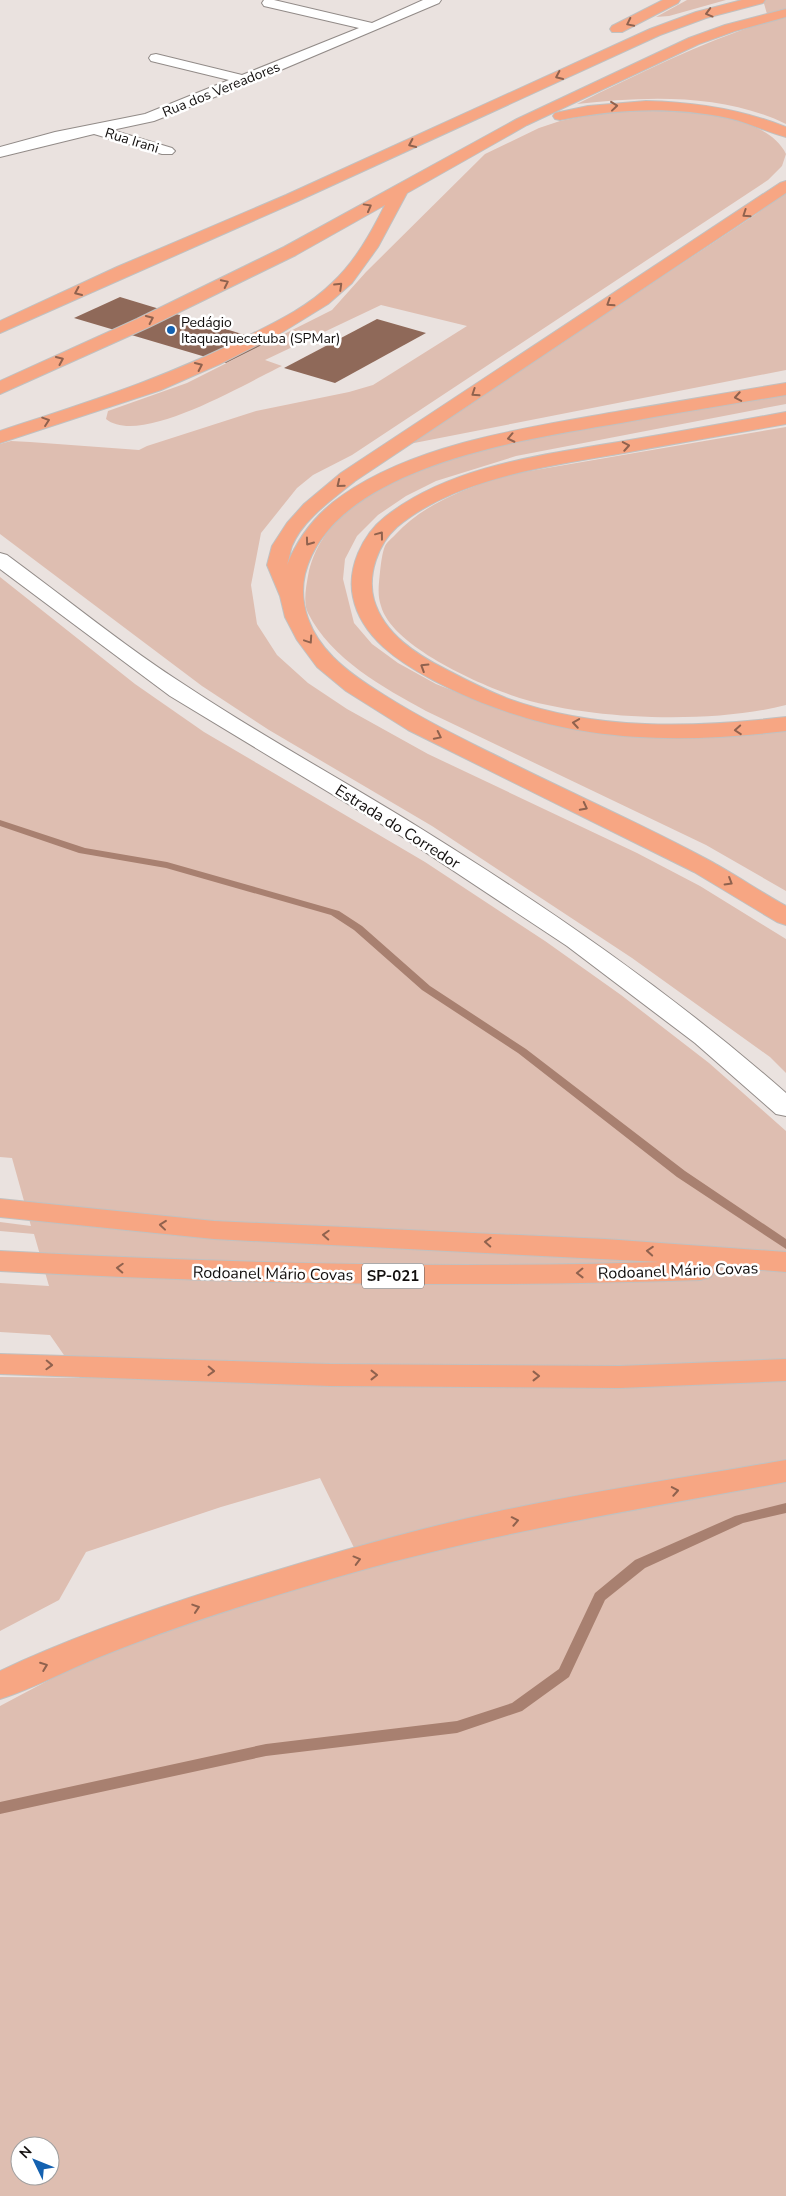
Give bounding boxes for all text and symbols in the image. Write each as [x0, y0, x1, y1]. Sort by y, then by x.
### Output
one-way arrow [705, 7, 713, 18]
one-way arrow [626, 17, 635, 27]
street label: Rua dos Vereadores [159, 57, 283, 122]
one-way arrow [555, 69, 564, 80]
one-way arrow [610, 101, 618, 112]
street label: Rua Irani [103, 123, 161, 158]
one-way arrow [408, 137, 417, 148]
one-way arrow [363, 203, 372, 213]
one-way arrow [742, 208, 752, 217]
one-way arrow [220, 279, 229, 289]
one-way arrow [333, 283, 342, 292]
one-way arrow [74, 285, 83, 296]
one-way arrow [607, 297, 616, 307]
place label: Pedágio Itaquaquecetuba (SPMar) [181, 313, 341, 348]
one-way arrow [145, 315, 154, 326]
marker: Pedágio Itaquaquecetuba (SPMar) [165, 324, 177, 336]
one-way arrow [55, 356, 64, 367]
one-way arrow [194, 362, 203, 373]
one-way arrow [471, 387, 481, 396]
one-way arrow [734, 391, 742, 401]
one-way arrow [41, 417, 50, 427]
one-way arrow [506, 432, 515, 443]
one-way arrow [622, 442, 630, 452]
one-way arrow [337, 478, 346, 486]
one-way arrow [374, 531, 383, 541]
one-way arrow [307, 536, 315, 545]
one-way arrow [303, 635, 312, 644]
one-way arrow [421, 663, 430, 673]
one-way arrow [571, 718, 580, 728]
one-way arrow [733, 725, 741, 736]
one-way arrow [433, 730, 442, 740]
street label: Estrada do Corredor [331, 779, 464, 874]
one-way arrow [579, 801, 588, 811]
one-way arrow [723, 876, 732, 886]
one-way arrow [159, 1220, 167, 1231]
one-way arrow [321, 1230, 329, 1240]
one-way arrow [484, 1237, 492, 1248]
one-way arrow [646, 1246, 654, 1257]
street label: Rodoanel Mário Covas [597, 1257, 759, 1285]
street label: Rodoanel Mário Covas [193, 1262, 353, 1286]
one-way arrow [116, 1263, 124, 1274]
road number: SP-021 [362, 1264, 424, 1288]
one-way arrow [576, 1268, 584, 1278]
one-way arrow [45, 1360, 53, 1371]
one-way arrow [208, 1366, 215, 1376]
one-way arrow [370, 1370, 378, 1380]
one-way arrow [532, 1371, 540, 1381]
one-way arrow [670, 1486, 679, 1496]
one-way arrow [511, 1516, 520, 1527]
one-way arrow [353, 1555, 361, 1565]
one-way arrow [191, 1604, 200, 1614]
one-way arrow [39, 1662, 48, 1672]
north arrow [10, 2136, 60, 2186]
text: N [15, 2142, 36, 2163]

